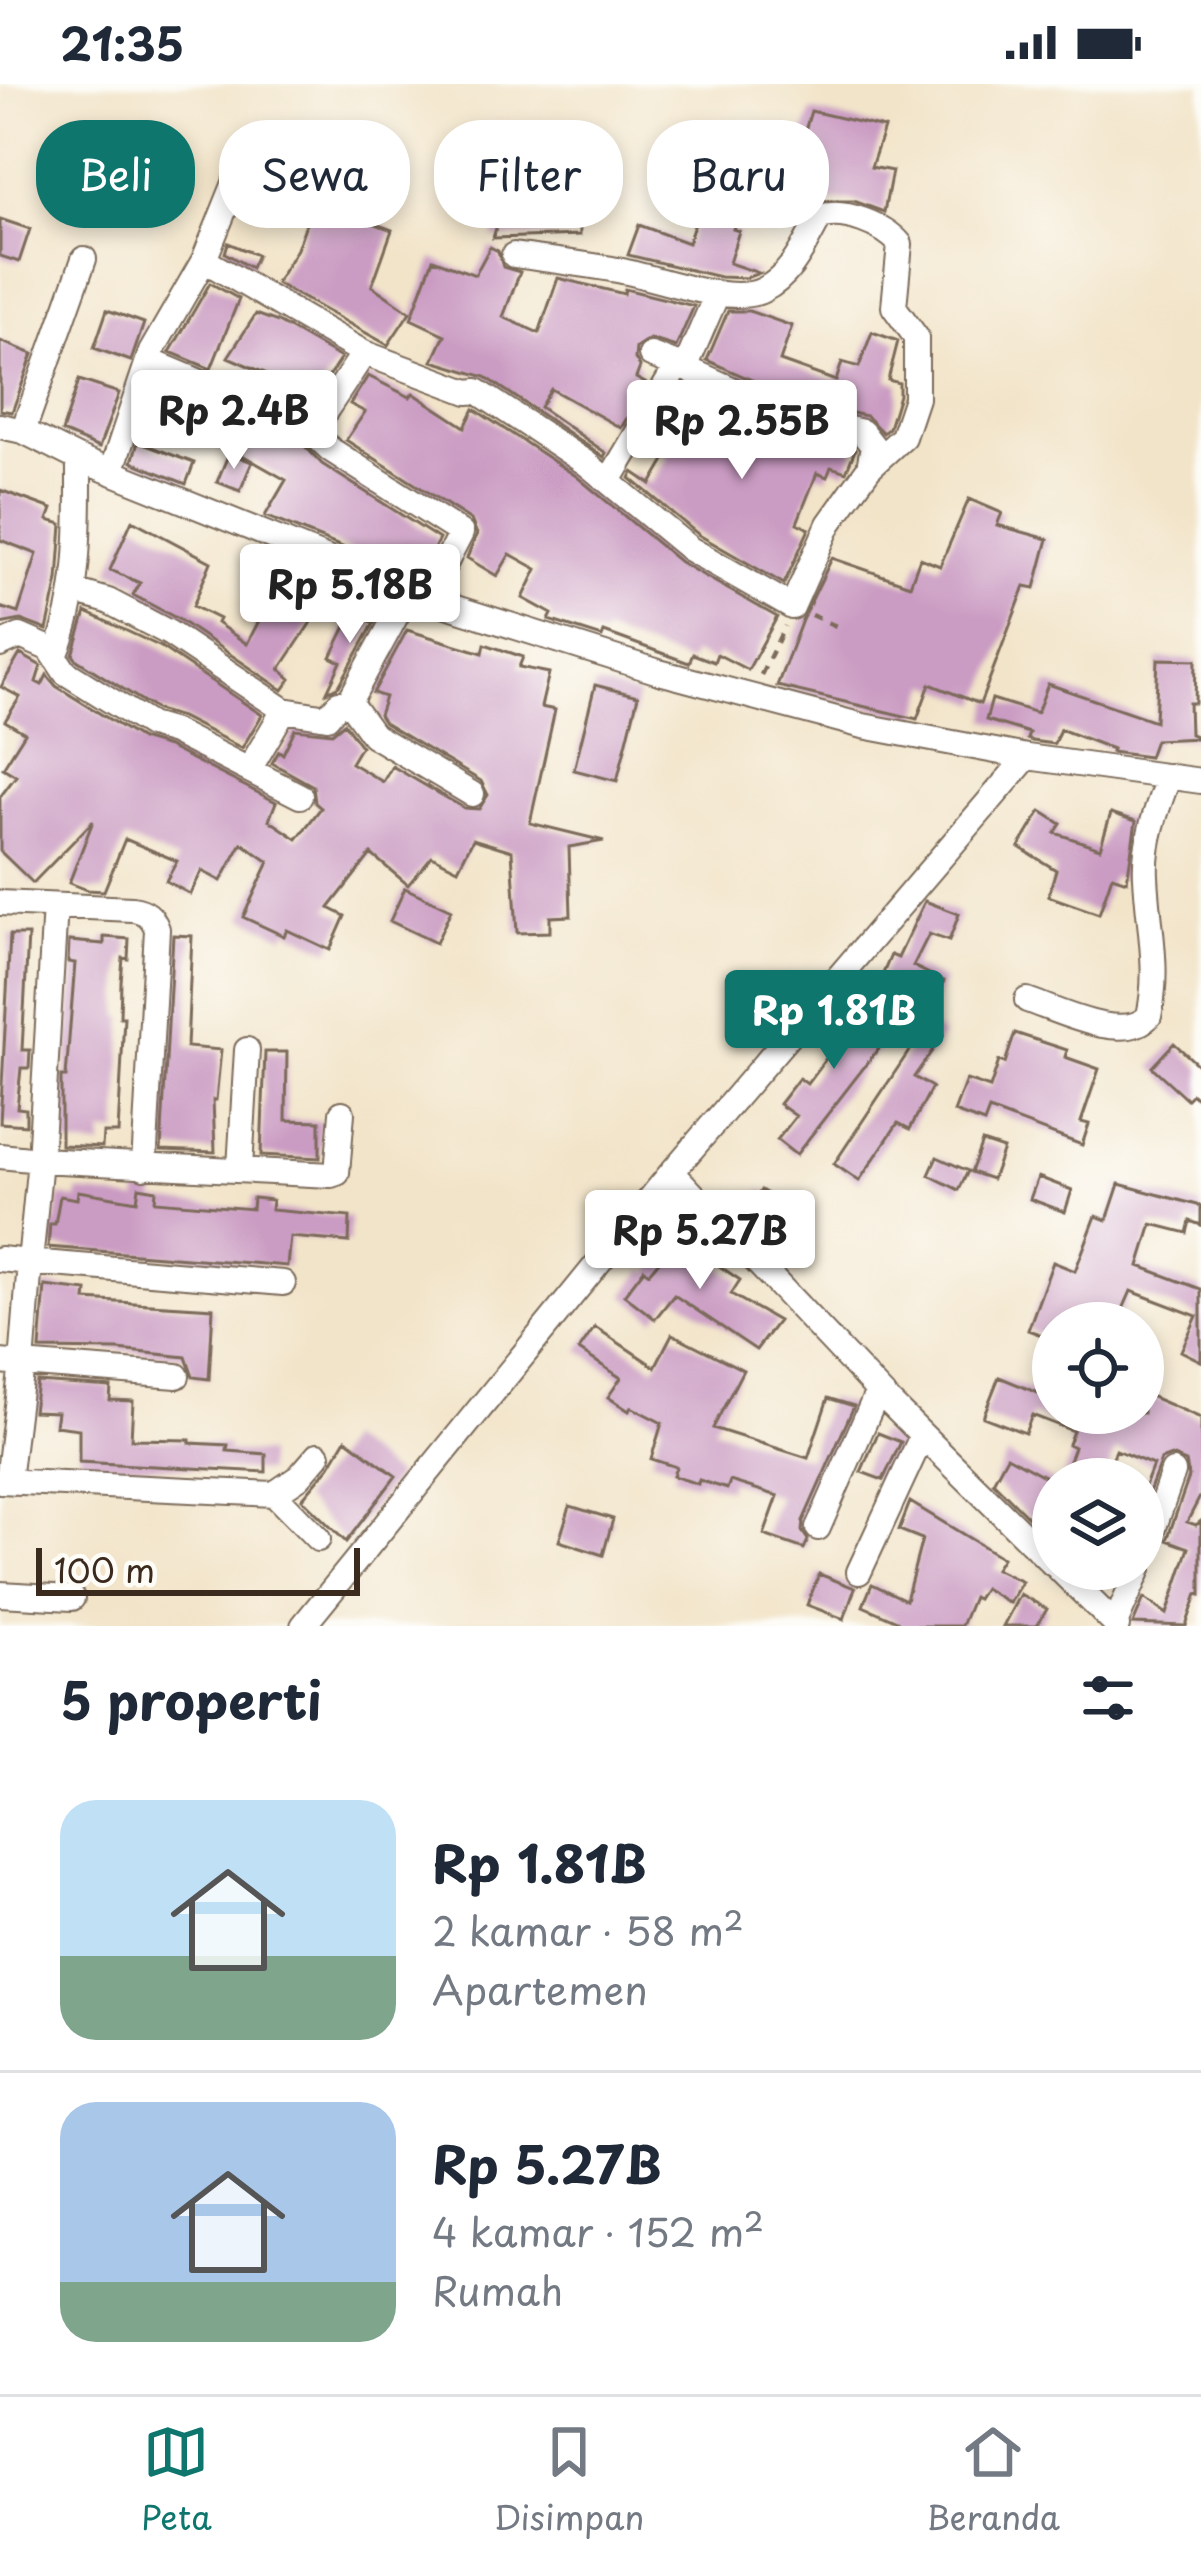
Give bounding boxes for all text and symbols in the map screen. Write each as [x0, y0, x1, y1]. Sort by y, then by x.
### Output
text: 21:35 [60, 8, 184, 76]
chip: Beli [36, 120, 195, 228]
chip: Sewa [219, 120, 410, 228]
chip: Filter [434, 120, 623, 228]
chip: Baru [647, 120, 829, 228]
pin: Rp 2.4B [123, 370, 345, 472]
text: Rp 2.4B [158, 379, 310, 438]
pin: Rp 2.55B [618, 380, 866, 482]
text: Rp 2.55B [654, 389, 830, 448]
pin: Rp 5.18B [226, 544, 474, 646]
text: Rp 5.18B [267, 553, 433, 612]
pin: Rp 1.81B [710, 970, 958, 1072]
text: Rp 1.81B [752, 979, 916, 1038]
pin: Rp 5.27B [576, 1190, 824, 1292]
text: Rp 5.27B [612, 1199, 788, 1258]
map controls [1032, 1302, 1164, 1590]
button: locate [1032, 1302, 1164, 1434]
button: layers [1032, 1458, 1164, 1590]
scale bar [36, 1542, 360, 1595]
text: 100 m [54, 1544, 155, 1594]
text: 5 properti [60, 1660, 322, 1737]
icon: filters [1075, 1665, 1141, 1731]
text: Rp 1.81B [432, 1823, 647, 1900]
icon: home [156, 1848, 300, 1992]
text: 2 kamar · 58 m² [432, 1900, 744, 1959]
text: Apartemen [432, 1959, 648, 2018]
text: Rp 5.27B [432, 2124, 662, 2201]
icon: home [156, 2150, 300, 2294]
text: 4 kamar · 152 m² [432, 2201, 764, 2260]
text: Rumah [432, 2260, 563, 2319]
tab: Peta [141, 2419, 212, 2541]
tab: Disimpan [494, 2419, 644, 2541]
tab: Beranda [926, 2419, 1060, 2541]

